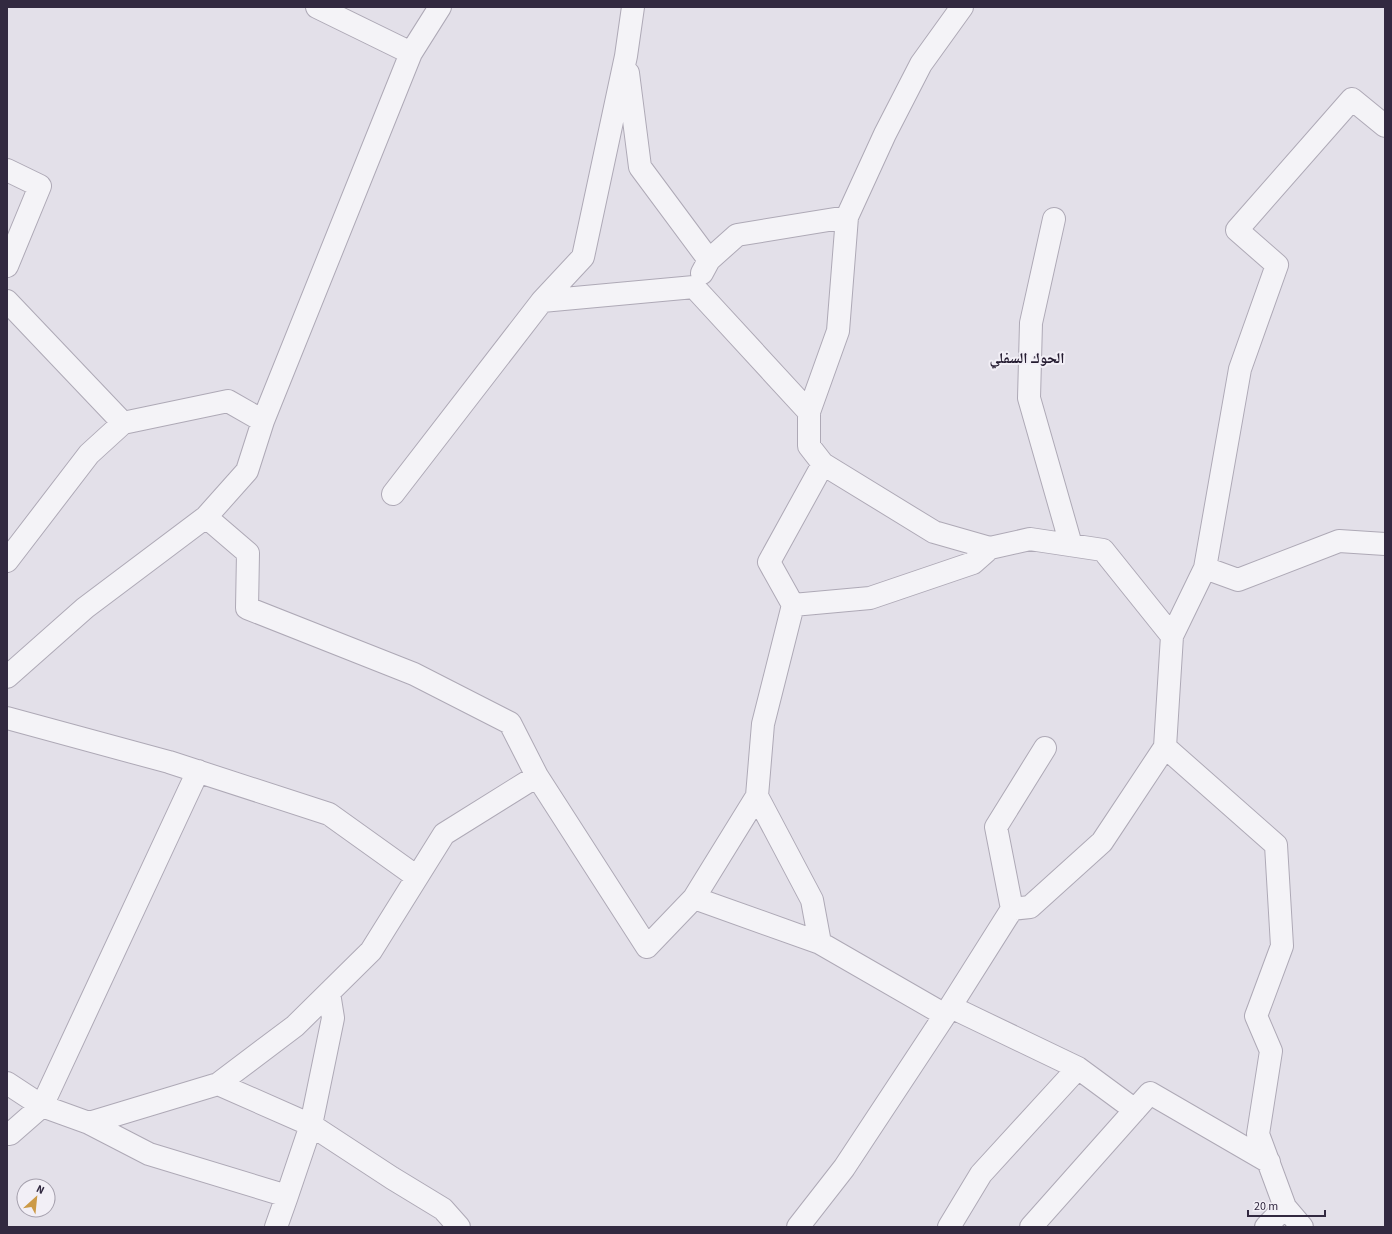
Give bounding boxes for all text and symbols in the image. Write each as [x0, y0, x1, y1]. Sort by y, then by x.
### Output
district label: الحوك السفلي [989, 348, 1065, 369]
north arrow [16, 1178, 56, 1218]
text: N [34, 1181, 47, 1198]
scale bar [1248, 1192, 1325, 1218]
text: 20 m [1254, 1198, 1278, 1215]

